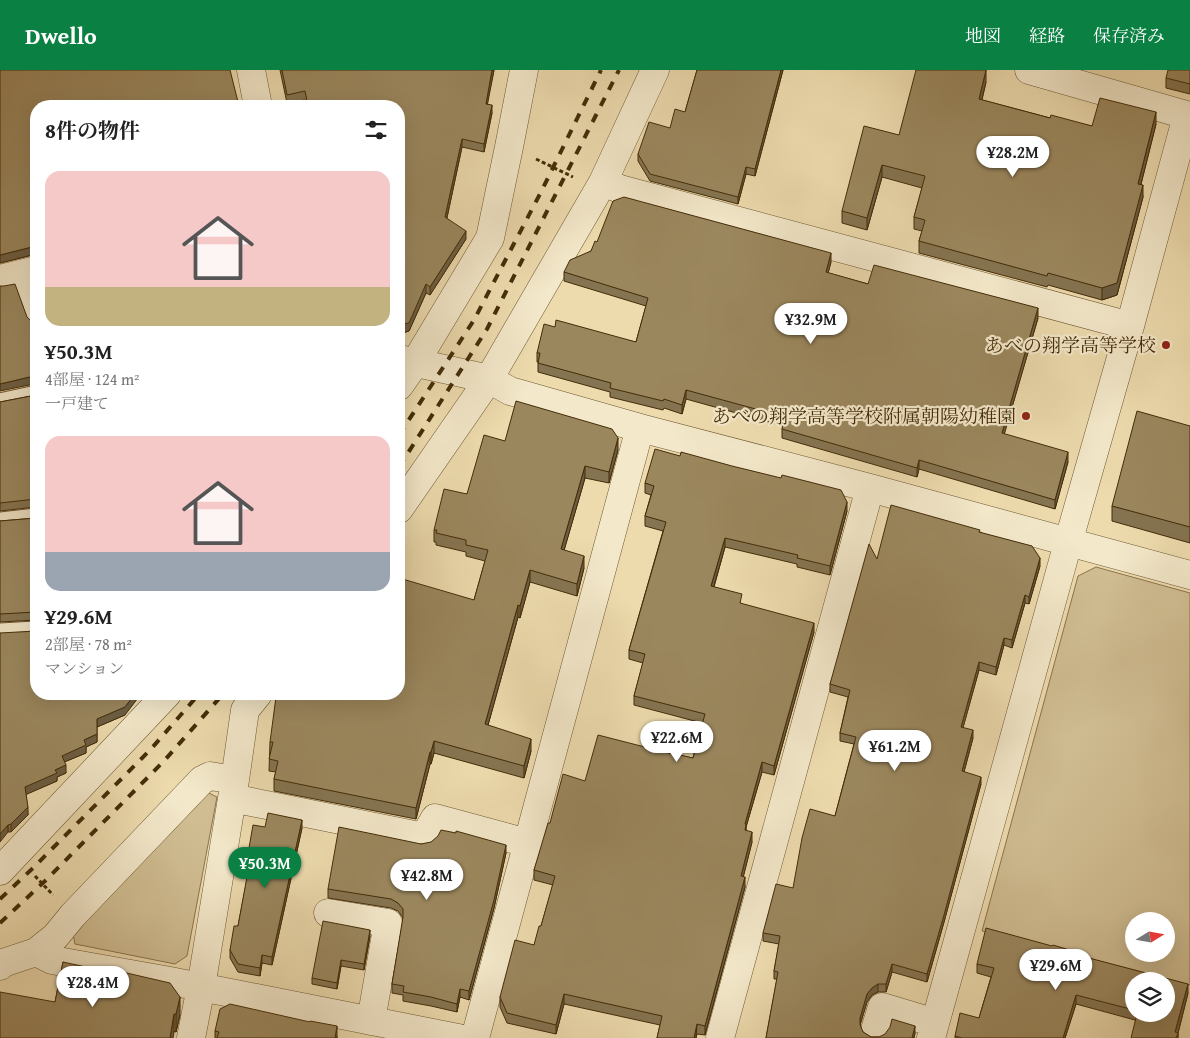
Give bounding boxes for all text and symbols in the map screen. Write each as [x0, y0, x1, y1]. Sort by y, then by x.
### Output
text: Dwello [25, 18, 97, 53]
text: 地図 [965, 22, 1001, 49]
text: 経路 [1029, 22, 1065, 49]
text: 保存済み [1093, 22, 1165, 49]
text: 8件の物件 [45, 115, 140, 146]
icon: filters [362, 116, 390, 144]
pin: ¥28.2M [972, 136, 1054, 178]
text: ¥28.2M [987, 140, 1039, 164]
icon: home [173, 203, 263, 293]
pin: ¥32.9M [770, 302, 852, 345]
text: ¥32.9M [785, 307, 837, 331]
place label: あべの翔学高等学校 [985, 331, 1156, 359]
text: ¥50.3M [45, 336, 113, 367]
marker: あべの翔学高等学校 [1160, 339, 1172, 351]
text: 4部屋 · 124 m² [45, 367, 140, 391]
text: 一戸建て [45, 391, 109, 415]
place label: あべの翔学高等学校附属朝陽幼稚園 [712, 402, 1016, 430]
marker: あべの翔学高等学校附属朝陽幼稚園 [1020, 410, 1032, 422]
icon: home [173, 468, 263, 558]
text: ¥29.6M [45, 601, 113, 632]
text: 2部屋 · 78 m² [45, 632, 132, 656]
text: マンション [45, 656, 124, 680]
pin: ¥22.6M [636, 720, 718, 763]
text: ¥22.6M [651, 725, 703, 749]
pin: ¥61.2M [854, 730, 936, 772]
text: ¥61.2M [869, 734, 921, 758]
pin: ¥50.3M [224, 846, 306, 889]
text: ¥50.3M [239, 851, 291, 875]
pin: ¥42.8M [386, 858, 468, 901]
text: ¥42.8M [401, 863, 453, 887]
north arrow [1125, 912, 1175, 962]
map controls [1125, 912, 1175, 1022]
pin: ¥29.6M [1015, 948, 1097, 991]
text: ¥29.6M [1030, 953, 1082, 977]
pin: ¥28.4M [52, 966, 134, 1008]
text: ¥28.4M [67, 970, 119, 994]
button: layers [1125, 972, 1175, 1022]

